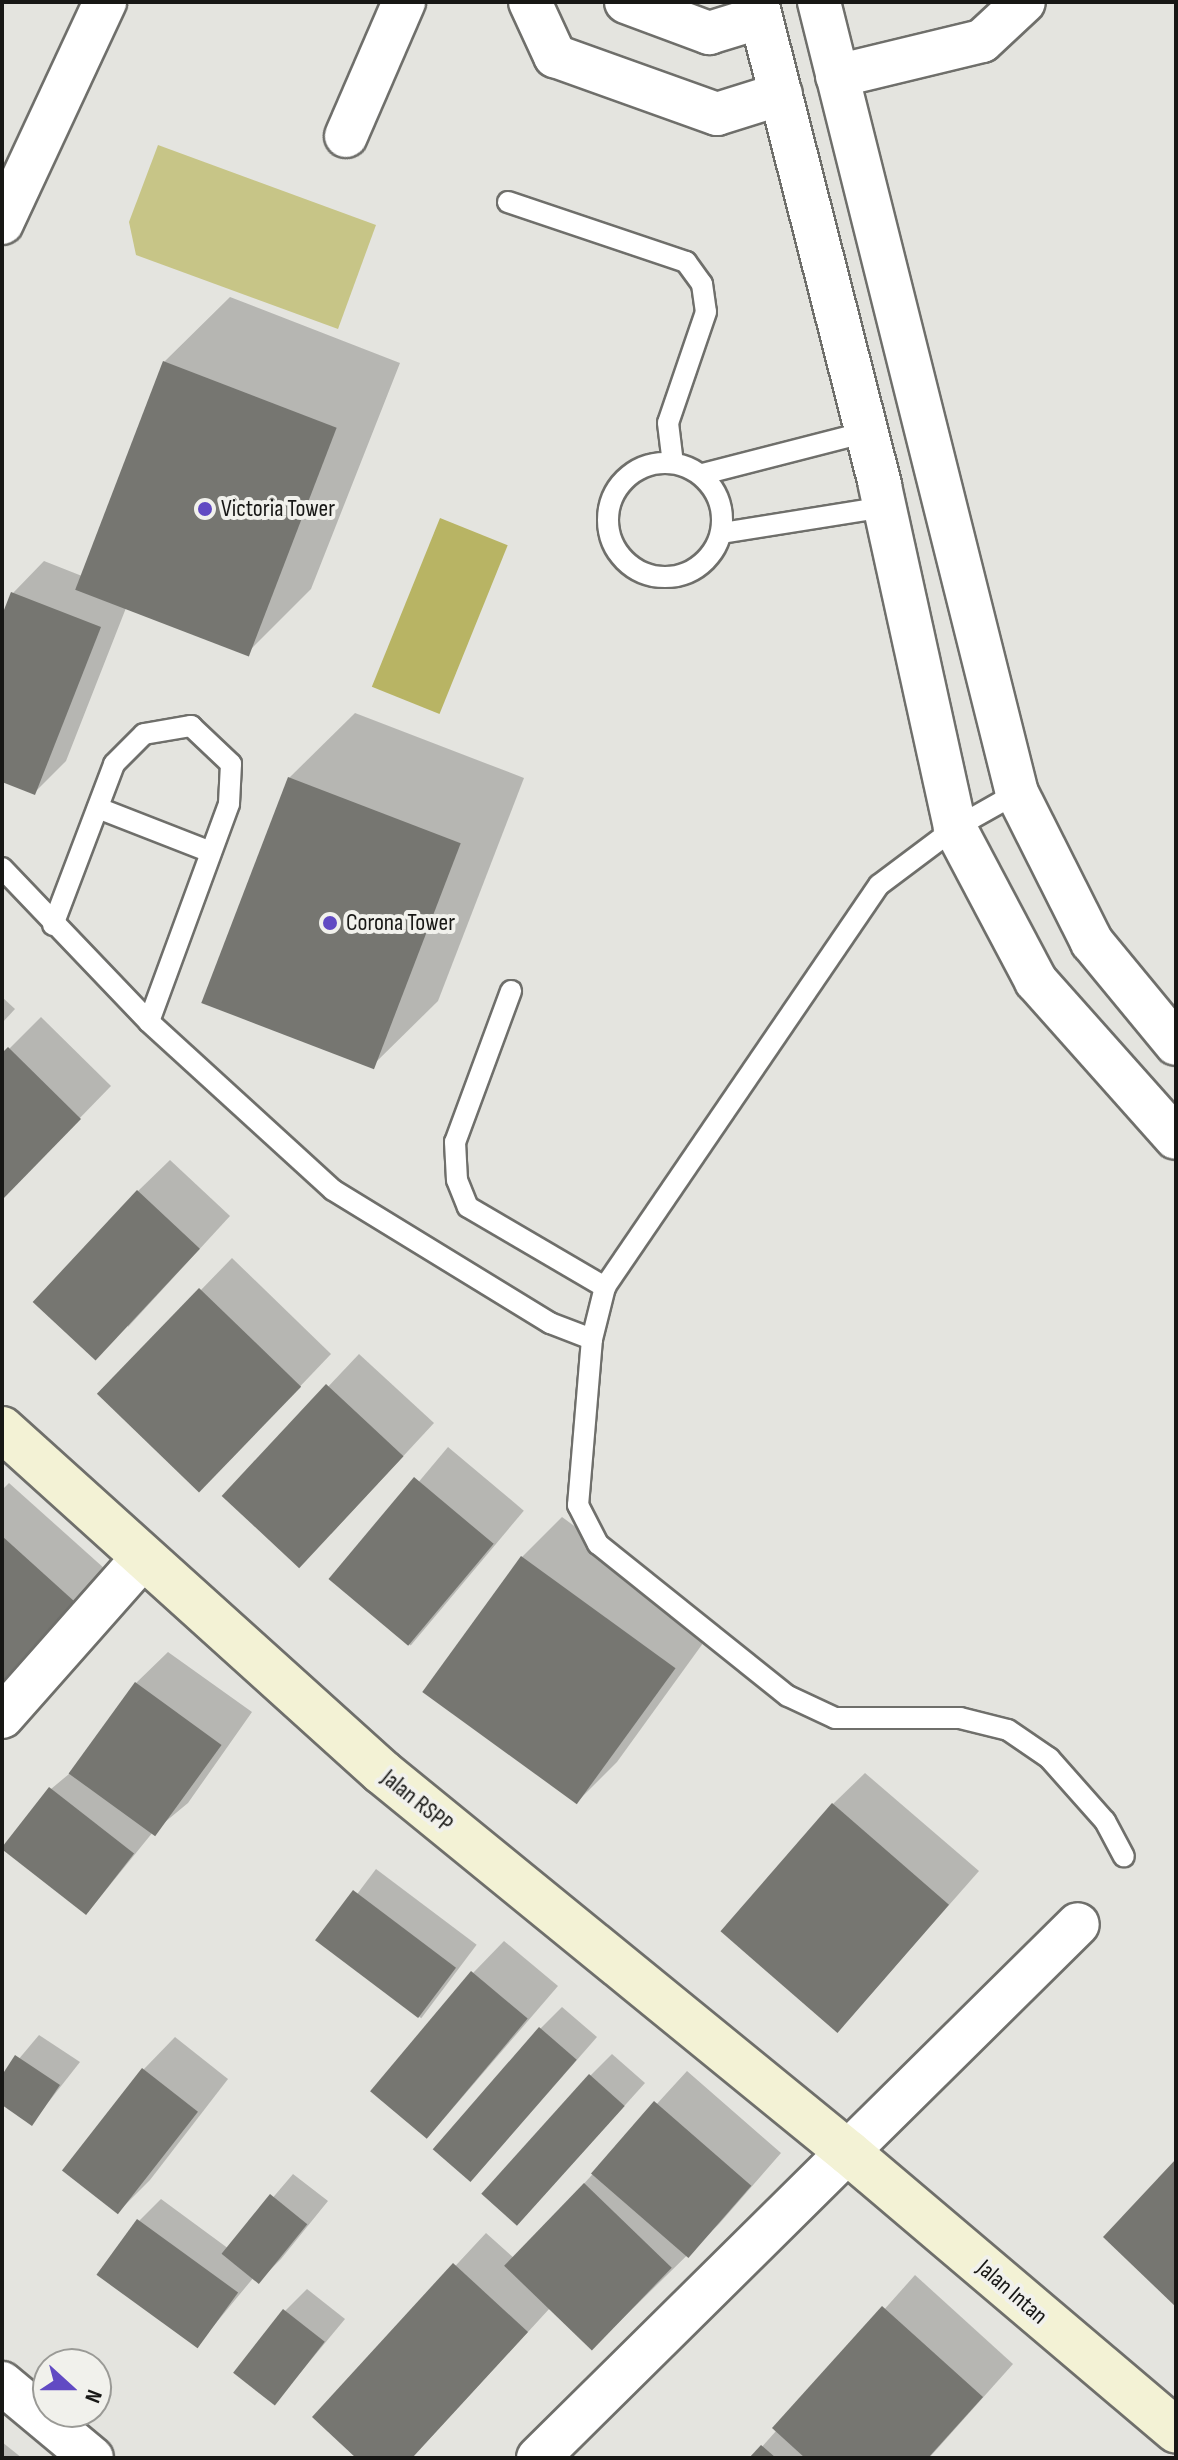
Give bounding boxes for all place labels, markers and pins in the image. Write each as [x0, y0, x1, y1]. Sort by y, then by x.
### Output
place label: Victoria Tower [221, 495, 335, 523]
marker: Victoria Tower [196, 500, 214, 518]
place label: Corona Tower [346, 909, 455, 937]
marker: Corona Tower [321, 914, 339, 932]

